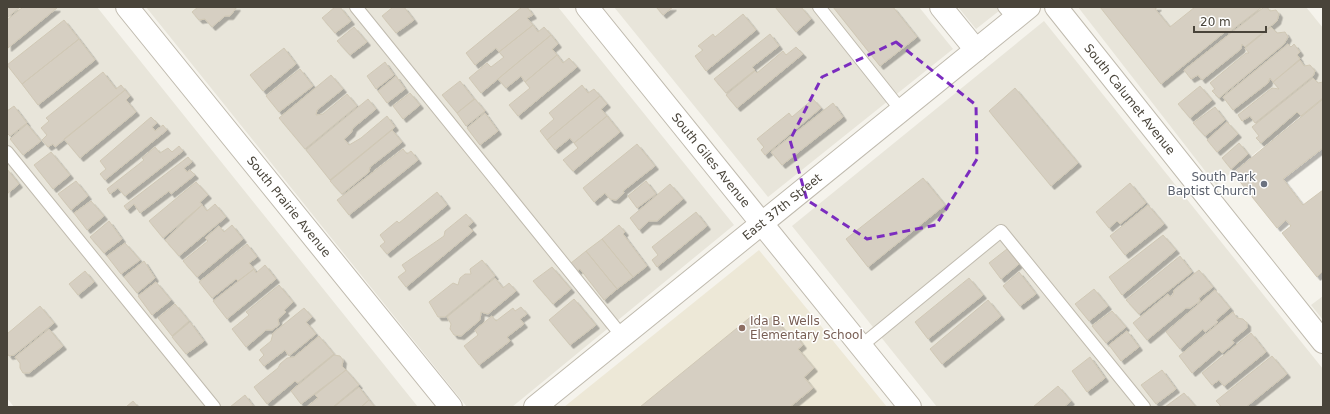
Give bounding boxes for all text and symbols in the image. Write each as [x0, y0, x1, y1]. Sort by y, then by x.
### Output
scale bar [1194, 8, 1266, 34]
text: 20 m [1200, 15, 1231, 29]
street label: South Calumet Avenue [1081, 41, 1178, 157]
street label: South Giles Avenue [669, 110, 753, 210]
street label: South Prairie Avenue [244, 154, 334, 260]
place label: South Park Baptist Church [1168, 170, 1256, 198]
street label: East 37th Street [740, 171, 825, 243]
marker: South Park Baptist Church [1259, 179, 1269, 189]
place label: Ida B. Wells Elementary School [750, 314, 863, 342]
marker: Ida B. Wells Elementary School [737, 323, 747, 333]

